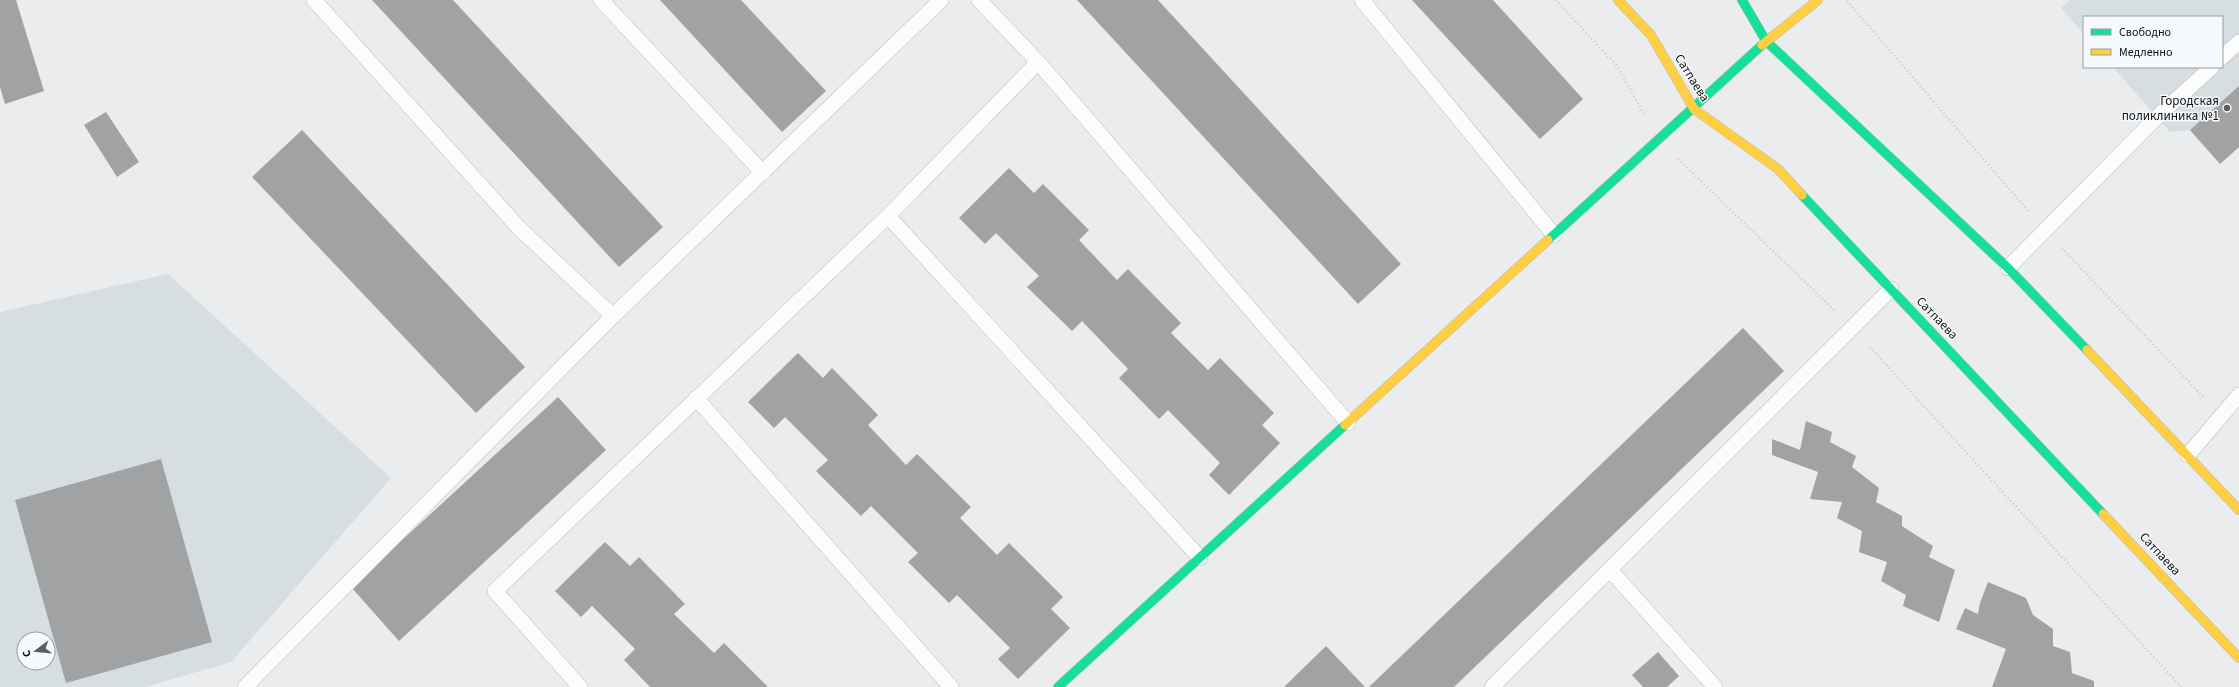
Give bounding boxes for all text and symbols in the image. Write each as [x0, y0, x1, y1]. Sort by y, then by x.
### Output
legend [2083, 16, 2223, 68]
text: Свободно [2119, 24, 2171, 41]
text: Медленно [2119, 44, 2173, 61]
street label: Сатпаева [1670, 51, 1714, 105]
place label: Городская поликлиника №1 [2122, 92, 2219, 125]
marker: Городская поликлиника №1 [2222, 103, 2232, 113]
street label: Сатпаева [1912, 293, 1962, 343]
street label: Сатпаева [2135, 528, 2185, 580]
north arrow [16, 631, 56, 671]
text: С [19, 648, 35, 659]

